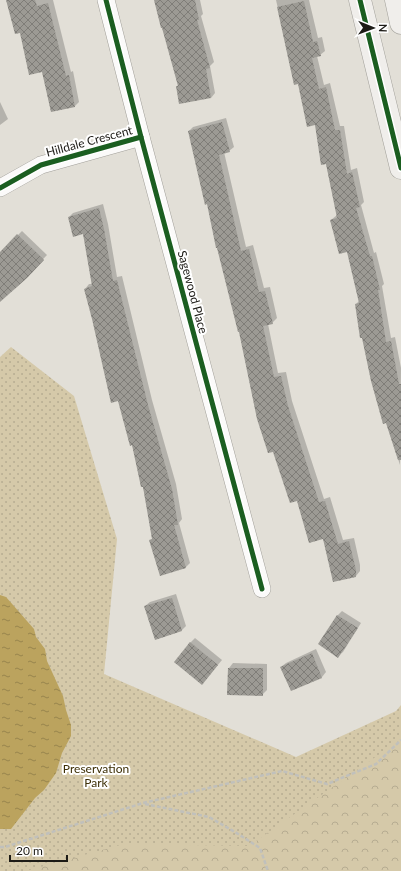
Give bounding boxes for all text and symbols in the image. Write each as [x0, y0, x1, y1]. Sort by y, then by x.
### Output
north arrow [353, 8, 393, 48]
text: N [377, 24, 390, 33]
street label: Hilldale Crescent [44, 122, 135, 160]
street label: Sagewood Place [175, 249, 211, 335]
park label: Preservation Park [63, 761, 129, 790]
scale bar [10, 837, 67, 863]
text: 20 m [16, 843, 43, 858]

